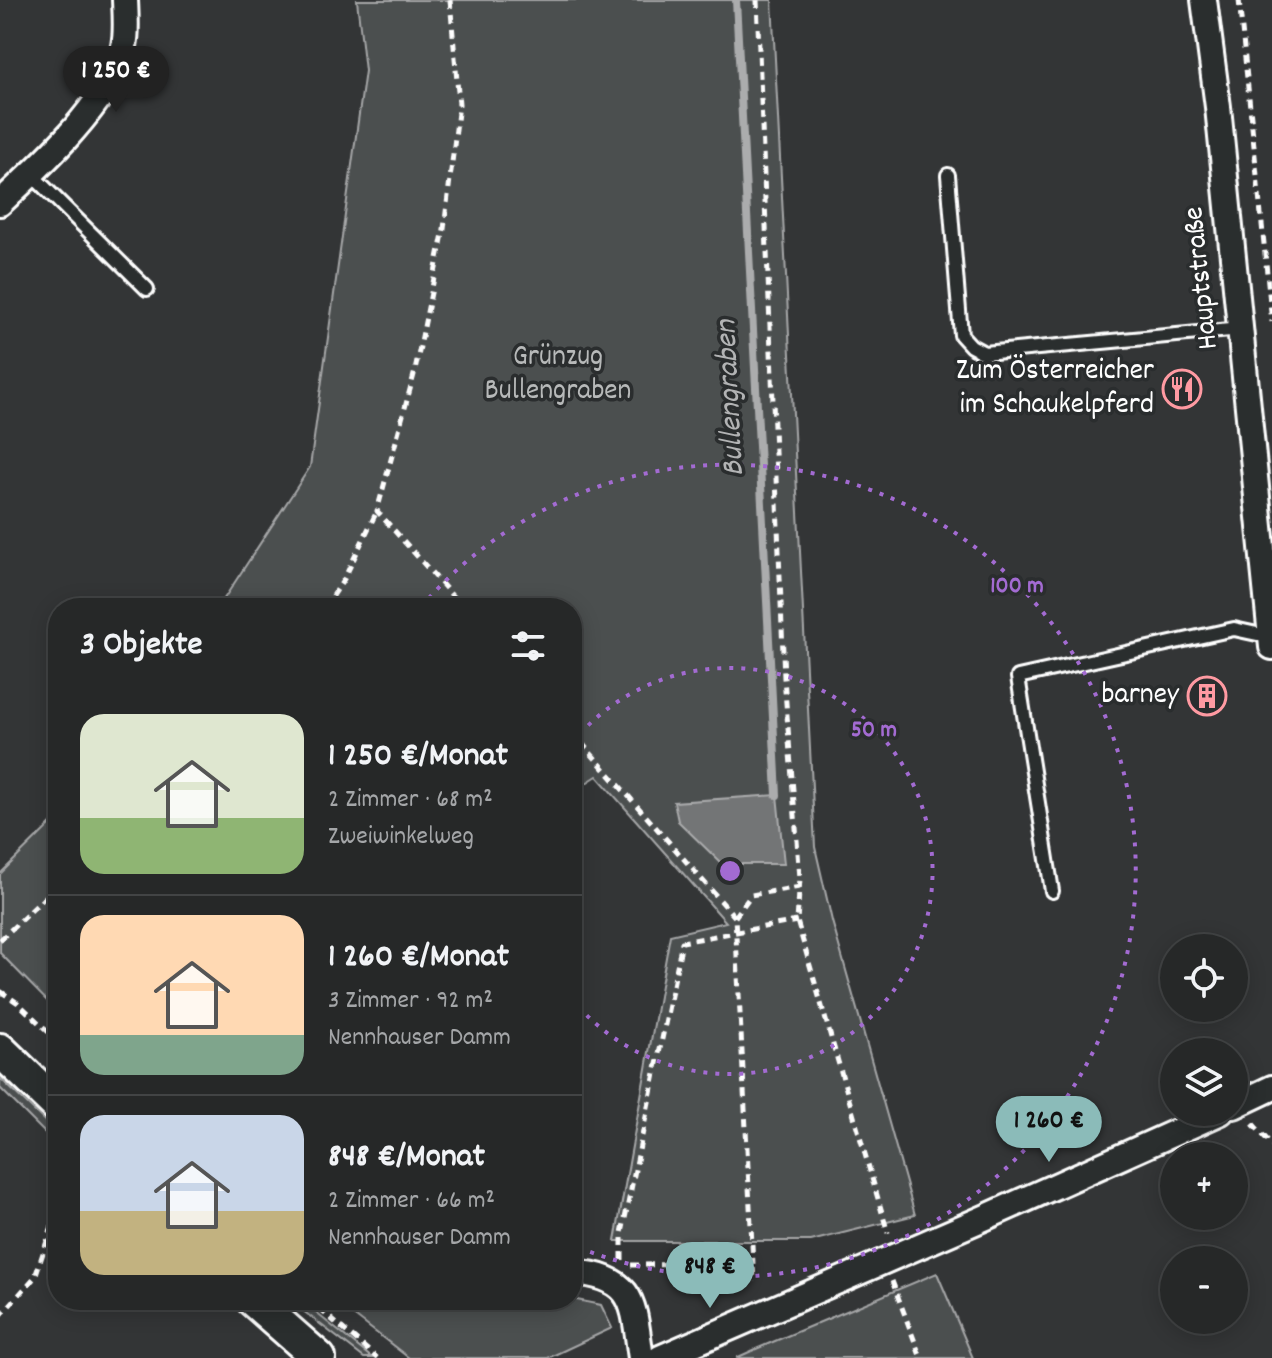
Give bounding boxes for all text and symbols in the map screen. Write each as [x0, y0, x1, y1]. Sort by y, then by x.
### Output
pin: 1 250 € [42, 46, 190, 114]
text: 1 250 € [81, 53, 151, 90]
street label: Hauptstraße [1174, 204, 1232, 352]
water label: Bullengraben [705, 317, 759, 477]
park label: Grünzug Bullengraben [485, 337, 631, 414]
place label: Zum Österreicher im Schaukelpferd [956, 351, 1154, 428]
restaurant icon: Zum Österreicher im Schaukelpferd [1161, 368, 1203, 410]
text: 100 m [990, 570, 1044, 604]
text: 3 Objekte [80, 622, 202, 671]
icon: filters [506, 624, 550, 668]
place label: barney [1102, 675, 1180, 718]
building icon: barney [1186, 675, 1228, 717]
text: 50 m [851, 714, 897, 748]
text: 1 250 €/Monat [328, 733, 508, 782]
icon: home [144, 746, 240, 842]
text: 2 Zimmer · 68 m² [328, 782, 493, 819]
text: Zweiwinkelweg [328, 819, 474, 856]
centre of rings [716, 857, 744, 885]
text: 1 260 €/Monat [328, 934, 509, 983]
map controls [1160, 934, 1248, 1334]
button: locate [1160, 934, 1248, 1022]
icon: home [144, 947, 240, 1043]
text: 3 Zimmer · 92 m² [328, 983, 493, 1020]
text: Nennhauser Damm [328, 1020, 511, 1057]
button: layers [1160, 1038, 1248, 1126]
pin: 1 260 € [975, 1096, 1123, 1164]
text: 1 260 € [1014, 1103, 1084, 1140]
text: 848 €/Monat [328, 1134, 485, 1183]
button: + [1160, 1142, 1248, 1230]
icon: home [144, 1147, 240, 1243]
text: 2 Zimmer · 66 m² [328, 1183, 495, 1220]
text: Nennhauser Damm [328, 1220, 511, 1257]
pin: 848 € [654, 1242, 766, 1310]
button: − [1160, 1246, 1248, 1334]
text: 848 € [684, 1249, 736, 1286]

